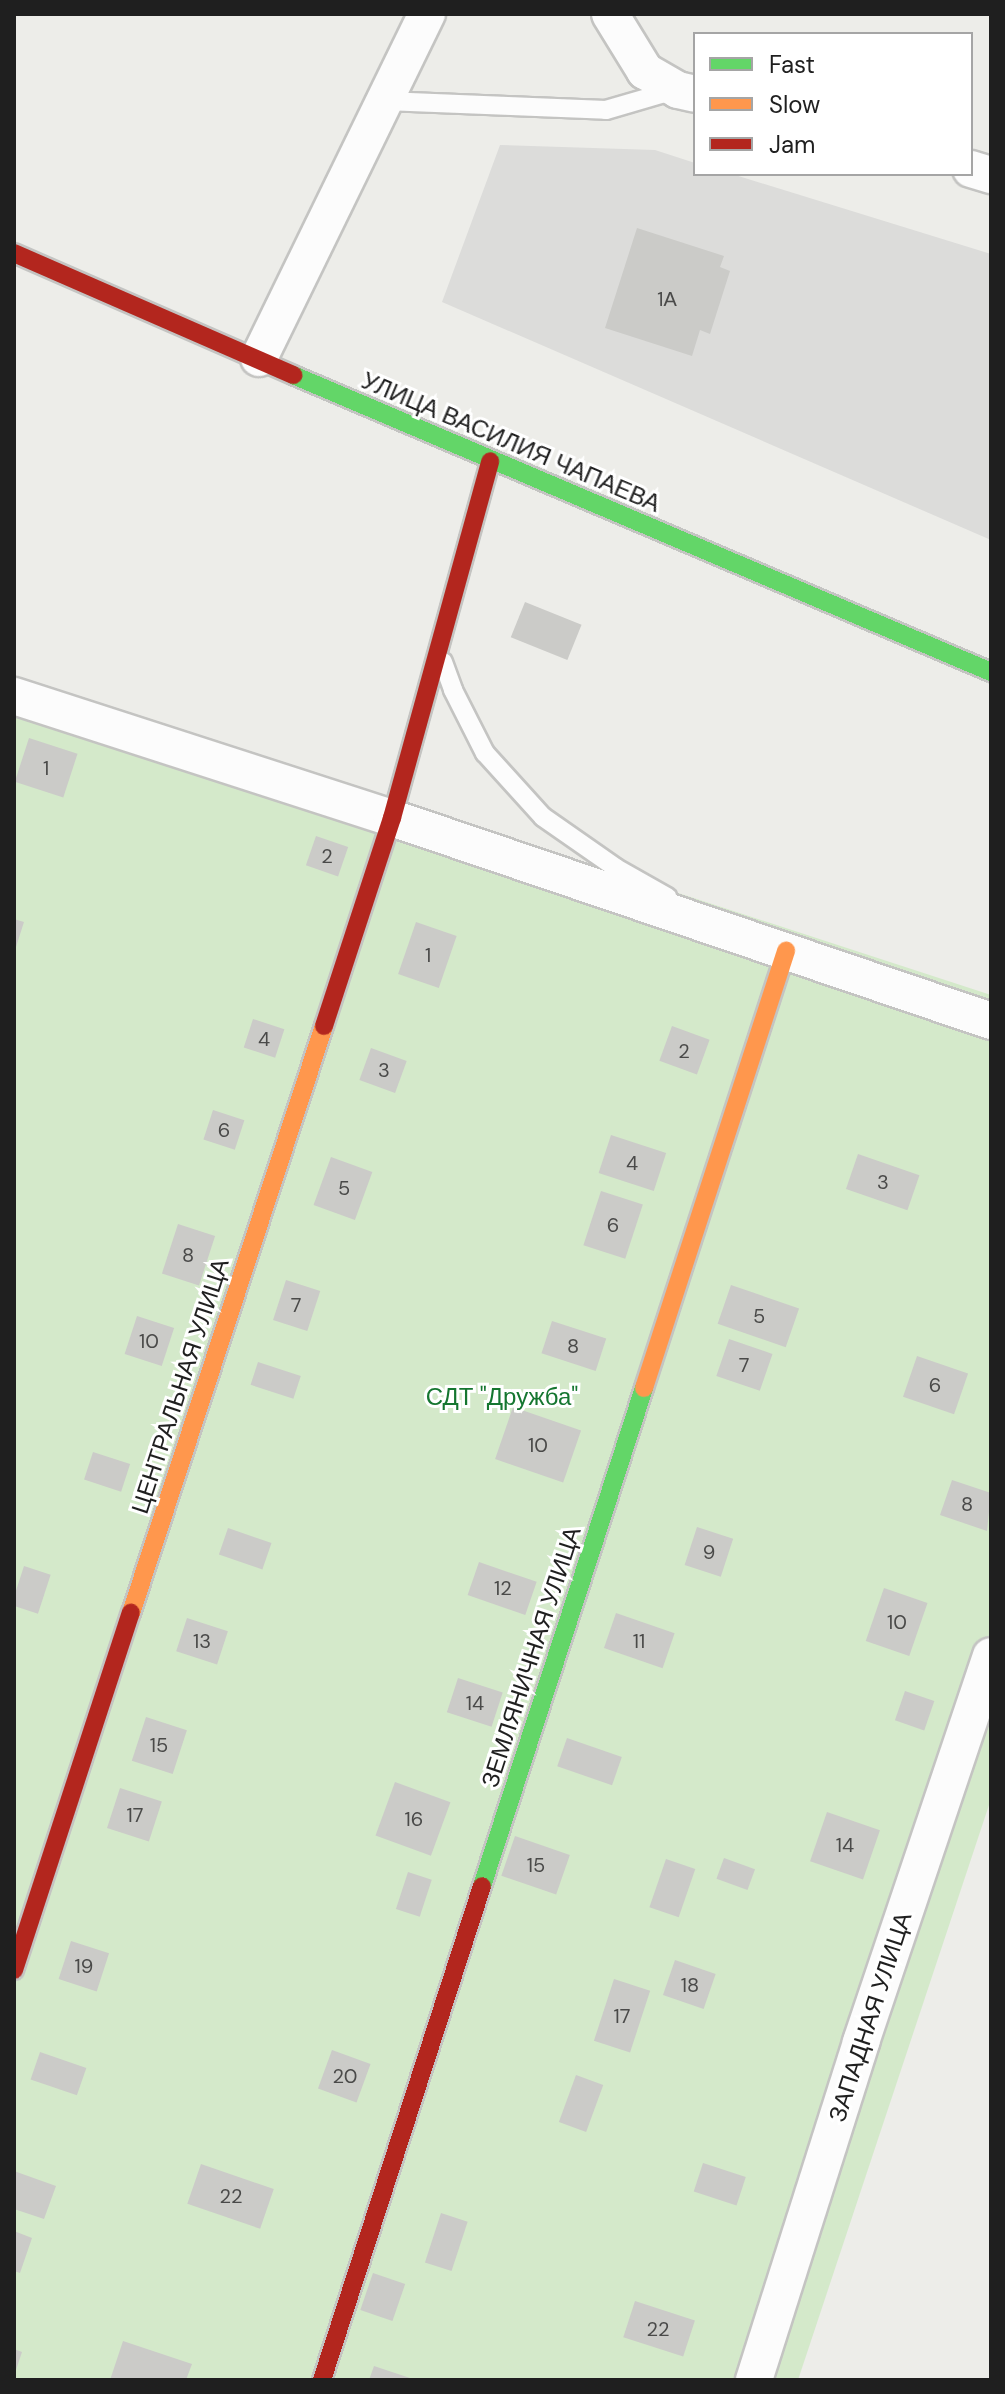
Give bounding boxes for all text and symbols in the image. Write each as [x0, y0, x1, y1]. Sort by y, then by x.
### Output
legend [693, 32, 973, 176]
text: Fast [769, 49, 815, 80]
text: Slow [769, 89, 820, 120]
text: Jam [769, 129, 815, 160]
house number: 1А [657, 287, 677, 311]
street label: УЛИЦА ВАСИЛИЯ ЧАПАЕВА [357, 366, 665, 518]
house number: 1 [43, 756, 49, 780]
house number: 2 [321, 844, 333, 868]
house number: 1 [425, 943, 431, 967]
house number: 4 [258, 1027, 270, 1051]
house number: 2 [678, 1039, 690, 1063]
house number: 3 [378, 1058, 390, 1082]
house number: 6 [218, 1118, 230, 1142]
house number: 4 [626, 1151, 638, 1175]
house number: 3 [877, 1170, 889, 1194]
house number: 5 [338, 1176, 350, 1200]
house number: 6 [607, 1213, 619, 1237]
house number: 8 [182, 1243, 194, 1267]
street label: ЦЕНТРАЛЬНАЯ УЛИЦА [125, 1255, 235, 1517]
house number: 7 [291, 1293, 301, 1317]
house number: 5 [753, 1304, 765, 1328]
house number: 10 [139, 1329, 159, 1353]
house number: 8 [567, 1334, 579, 1358]
house number: 7 [739, 1353, 749, 1377]
house number: 6 [929, 1373, 941, 1397]
park label: СДТ "Дружба" [426, 1383, 578, 1411]
house number: 10 [528, 1433, 548, 1457]
house number: 8 [961, 1492, 973, 1516]
street label: ЗЕМЛЯНИЧНАЯ УЛИЦА [475, 1523, 587, 1791]
house number: 9 [703, 1540, 715, 1564]
house number: 12 [494, 1576, 512, 1600]
house number: 10 [887, 1610, 907, 1634]
house number: 13 [193, 1629, 211, 1653]
house number: 11 [633, 1629, 645, 1653]
house number: 14 [466, 1691, 484, 1715]
house number: 15 [150, 1733, 168, 1757]
house number: 17 [127, 1803, 143, 1827]
house number: 16 [405, 1807, 423, 1831]
house number: 14 [836, 1833, 854, 1857]
house number: 15 [527, 1853, 545, 1877]
street label: ЗАПАДНАЯ УЛИЦА [822, 1908, 918, 2126]
house number: 19 [75, 1954, 93, 1978]
house number: 18 [681, 1973, 699, 1997]
house number: 17 [614, 2004, 630, 2028]
house number: 20 [333, 2064, 357, 2088]
house number: 22 [219, 2184, 243, 2208]
house number: 22 [646, 2317, 670, 2341]

